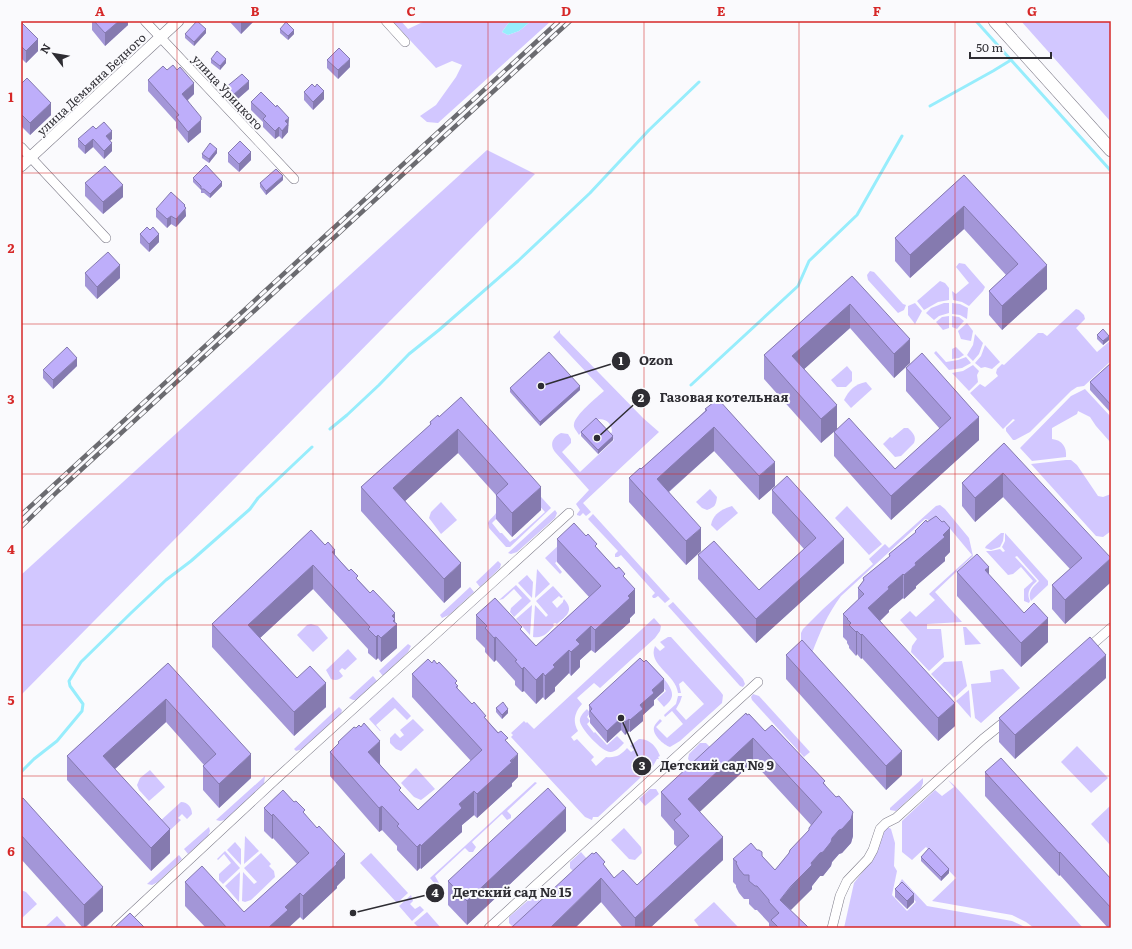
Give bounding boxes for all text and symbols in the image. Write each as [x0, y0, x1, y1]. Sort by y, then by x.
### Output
text: A [95, 1, 105, 20]
text: B [251, 1, 260, 20]
text: C [406, 1, 416, 20]
text: D [561, 1, 571, 20]
text: E [717, 1, 726, 20]
text: F [873, 1, 881, 20]
text: G [1027, 1, 1037, 20]
street label: улица Демьяна Бедного [32, 29, 150, 139]
north arrow [34, 34, 74, 74]
scale bar [970, 34, 1051, 60]
text: 50 m [976, 38, 1003, 56]
text: N [35, 40, 54, 56]
street label: улица Урицкого [188, 50, 268, 134]
text: 1 [8, 87, 14, 106]
text: 2 [8, 238, 15, 257]
callout: Ozon [611, 348, 681, 373]
text: Ozon [639, 350, 673, 369]
text: 1 [619, 351, 624, 369]
callout: Газовая котельная [631, 385, 796, 410]
text: Газовая котельная [659, 387, 789, 406]
text: 2 [638, 388, 645, 406]
text: 3 [7, 389, 15, 408]
text: 4 [7, 539, 15, 558]
text: 5 [7, 690, 15, 709]
callout: Детский сад № 9 [632, 753, 782, 778]
text: Детский сад № 9 [660, 755, 775, 774]
text: 3 [639, 756, 646, 774]
text: 6 [7, 841, 15, 860]
callout: Детский сад № 15 [425, 880, 580, 905]
text: Детский сад № 15 [452, 882, 572, 901]
text: 4 [431, 883, 439, 901]

